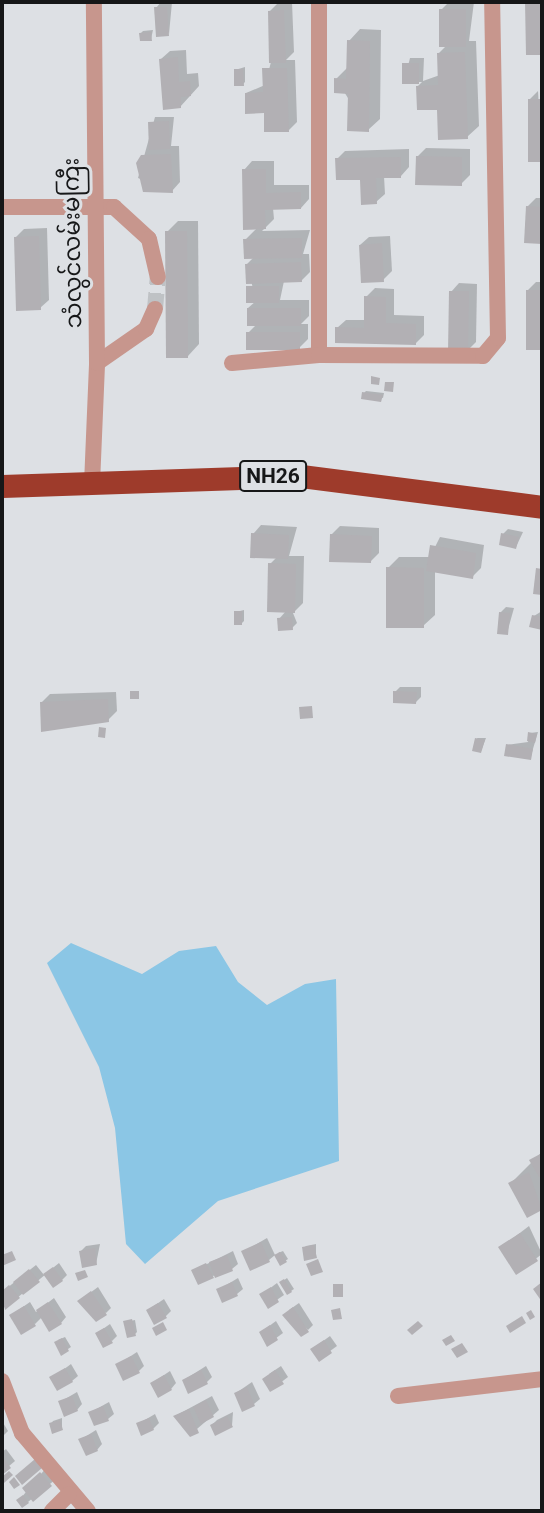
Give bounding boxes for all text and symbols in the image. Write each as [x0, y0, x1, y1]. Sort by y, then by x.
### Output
street label: သံလွင်လမ်းမကြီး [58, 157, 88, 329]
road number: NH26 [238, 458, 308, 494]

